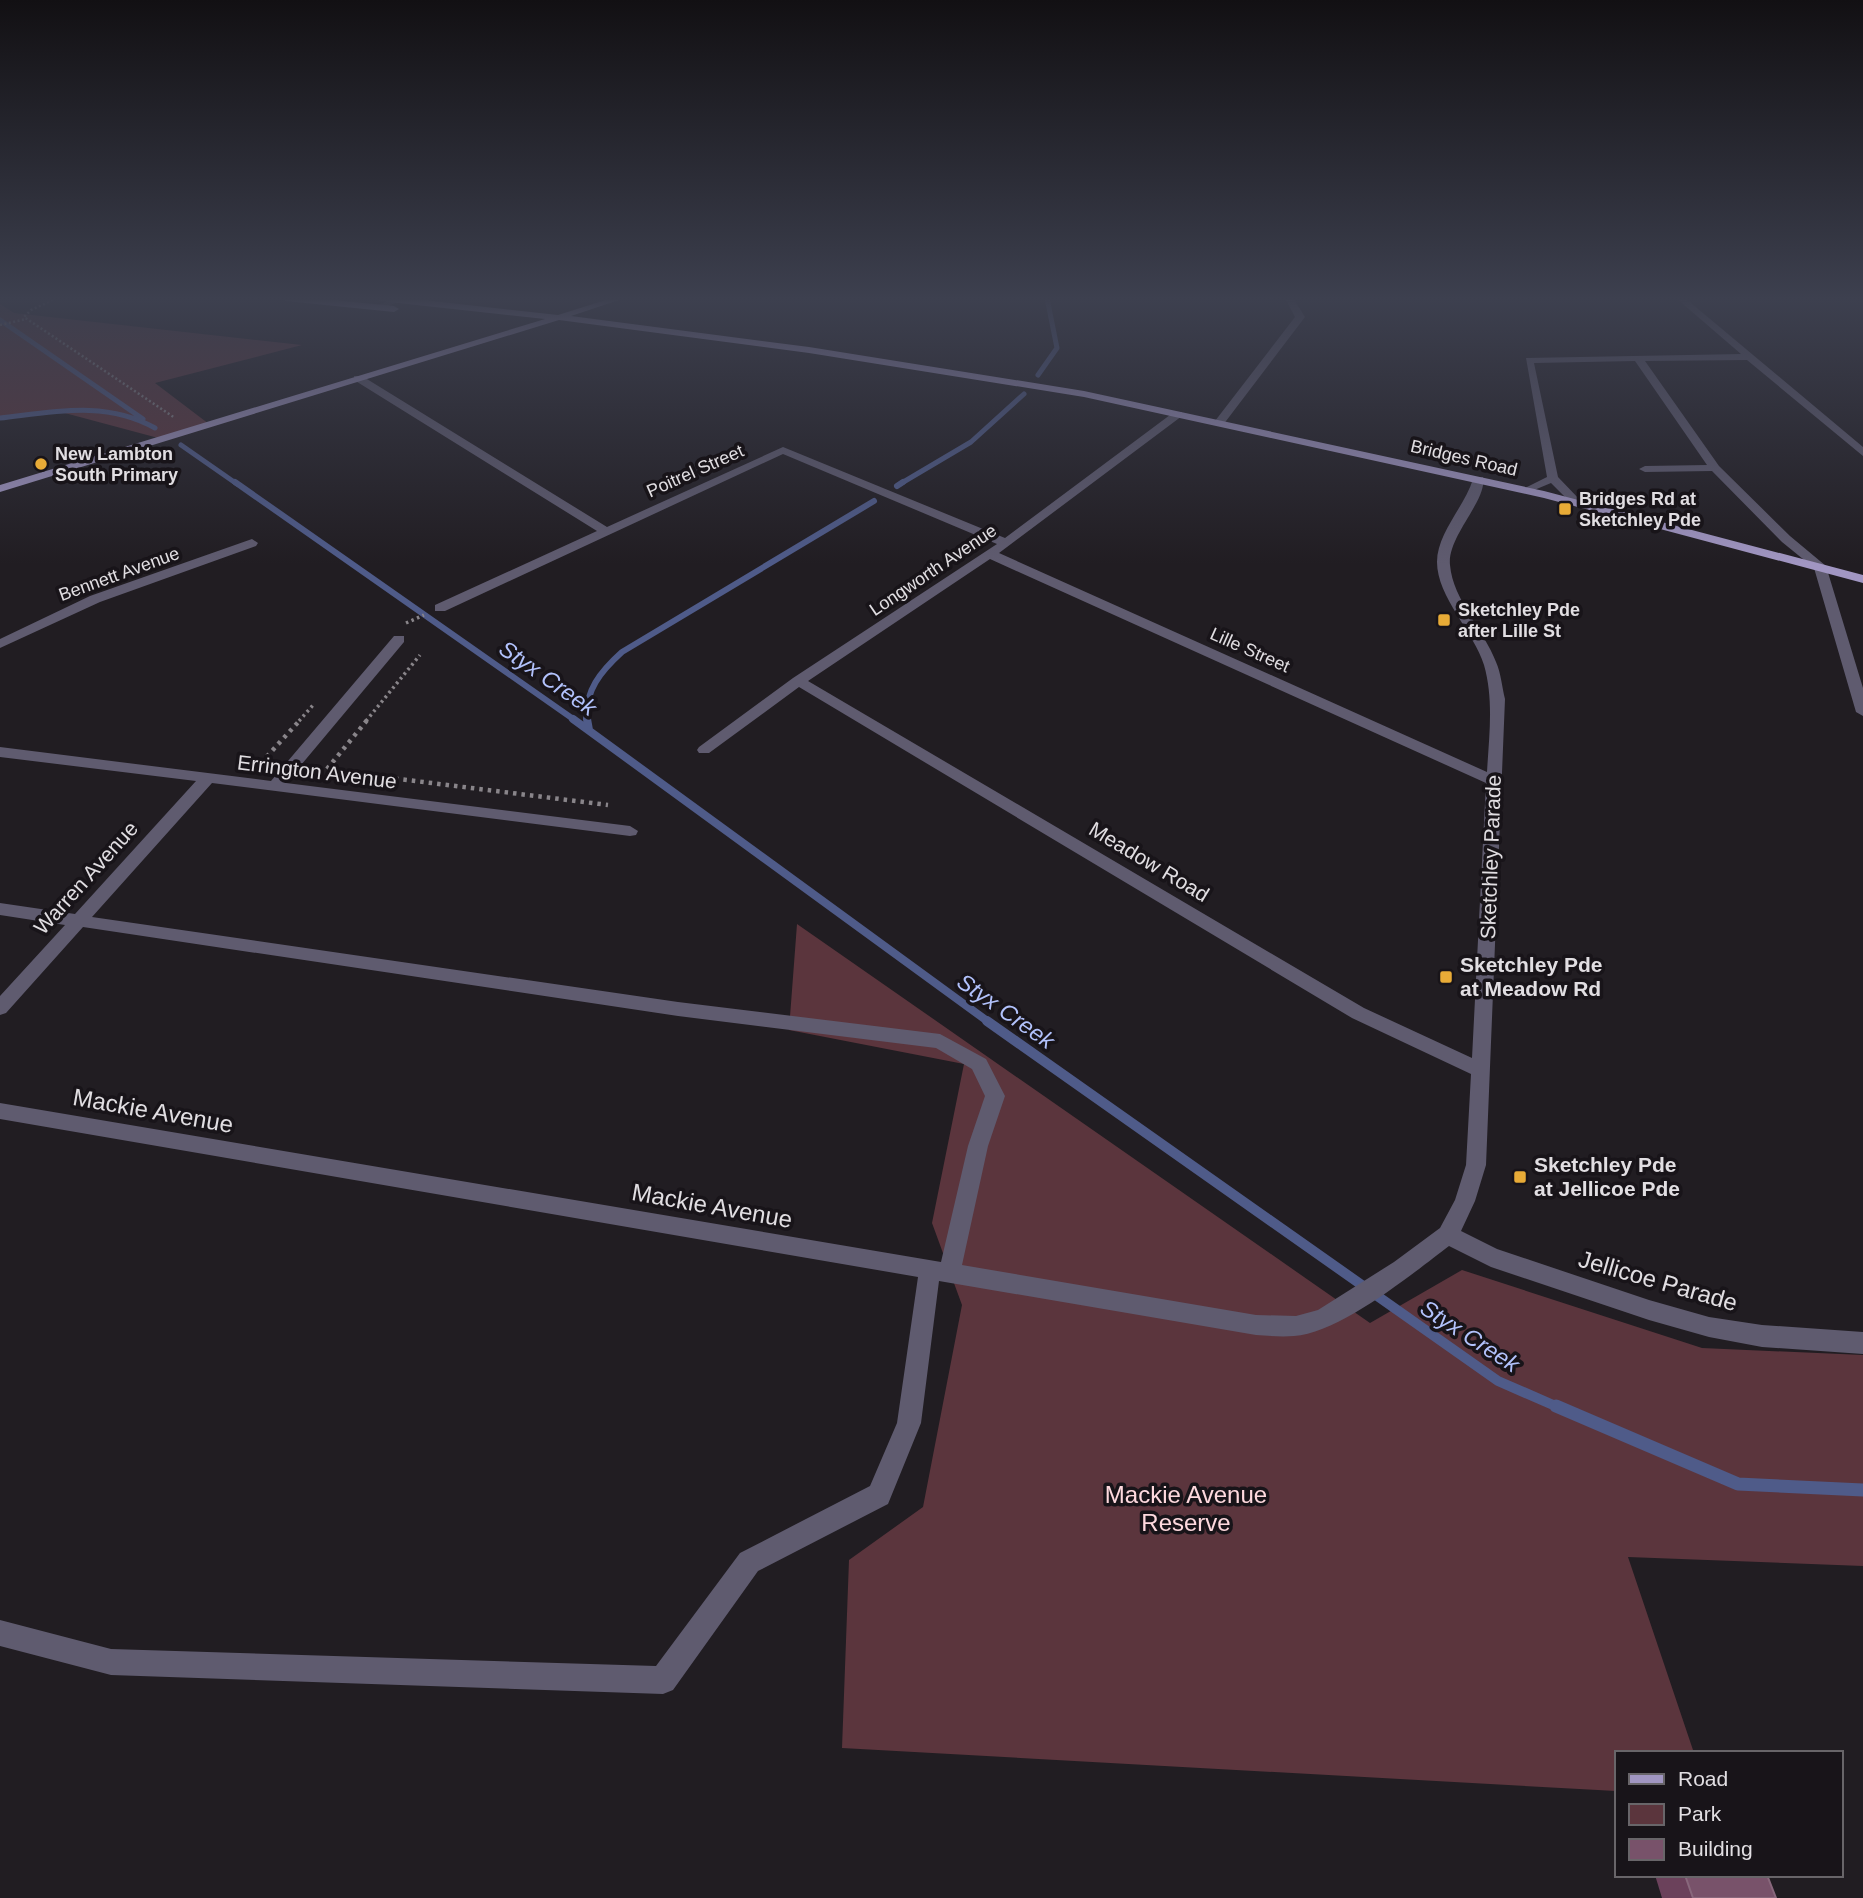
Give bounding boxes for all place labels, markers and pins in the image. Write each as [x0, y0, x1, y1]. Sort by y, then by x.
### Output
place label: New Lambton South Primary [55, 444, 178, 485]
marker: New Lambton South Primary [33, 456, 49, 472]
place label: Bridges Rd at Sketchley Pde [1579, 489, 1701, 530]
marker: Bridges Rd at Sketchley Pde [1557, 501, 1573, 517]
place label: Sketchley Pde after Lille St [1458, 600, 1580, 641]
marker: Sketchley Pde after Lille St [1436, 612, 1452, 628]
place label: Sketchley Pde at Meadow Rd [1460, 953, 1602, 1000]
marker: Sketchley Pde at Meadow Rd [1438, 969, 1454, 985]
place label: Sketchley Pde at Jellicoe Pde [1534, 1153, 1680, 1200]
marker: Sketchley Pde at Jellicoe Pde [1512, 1169, 1528, 1185]

